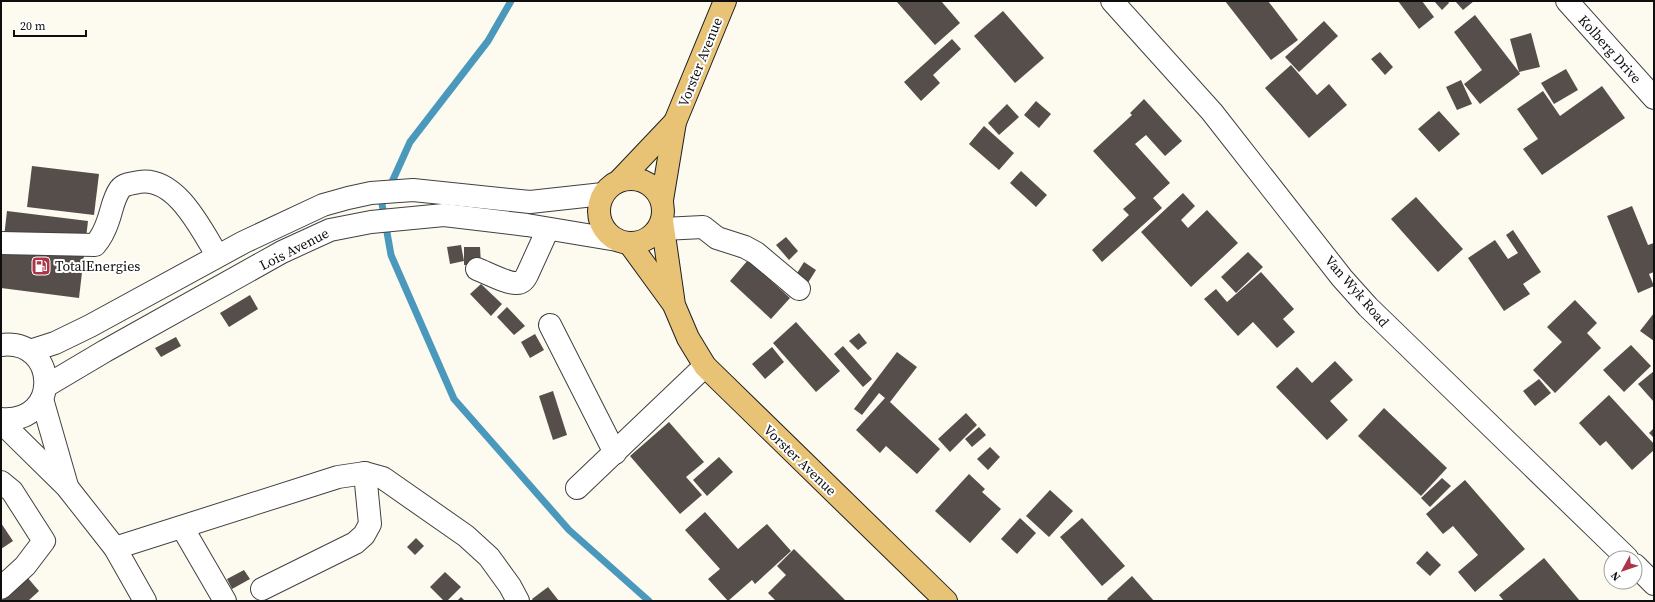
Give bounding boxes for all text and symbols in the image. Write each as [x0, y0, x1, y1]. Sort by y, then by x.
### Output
street label: Kolberg Drive [1574, 10, 1646, 88]
scale bar [14, 12, 86, 38]
street label: Vorster Avenue [673, 14, 727, 110]
text: 20 m [20, 18, 46, 34]
street label: Lois Avenue [256, 223, 332, 275]
street label: Van Wyk Road [1320, 251, 1394, 331]
fuel station icon: TotalEnergies [30, 255, 52, 277]
place label: TotalEnergies [55, 256, 140, 276]
street label: Vorster Avenue [759, 420, 841, 500]
north arrow [1603, 550, 1643, 590]
text: N [1607, 568, 1624, 584]

